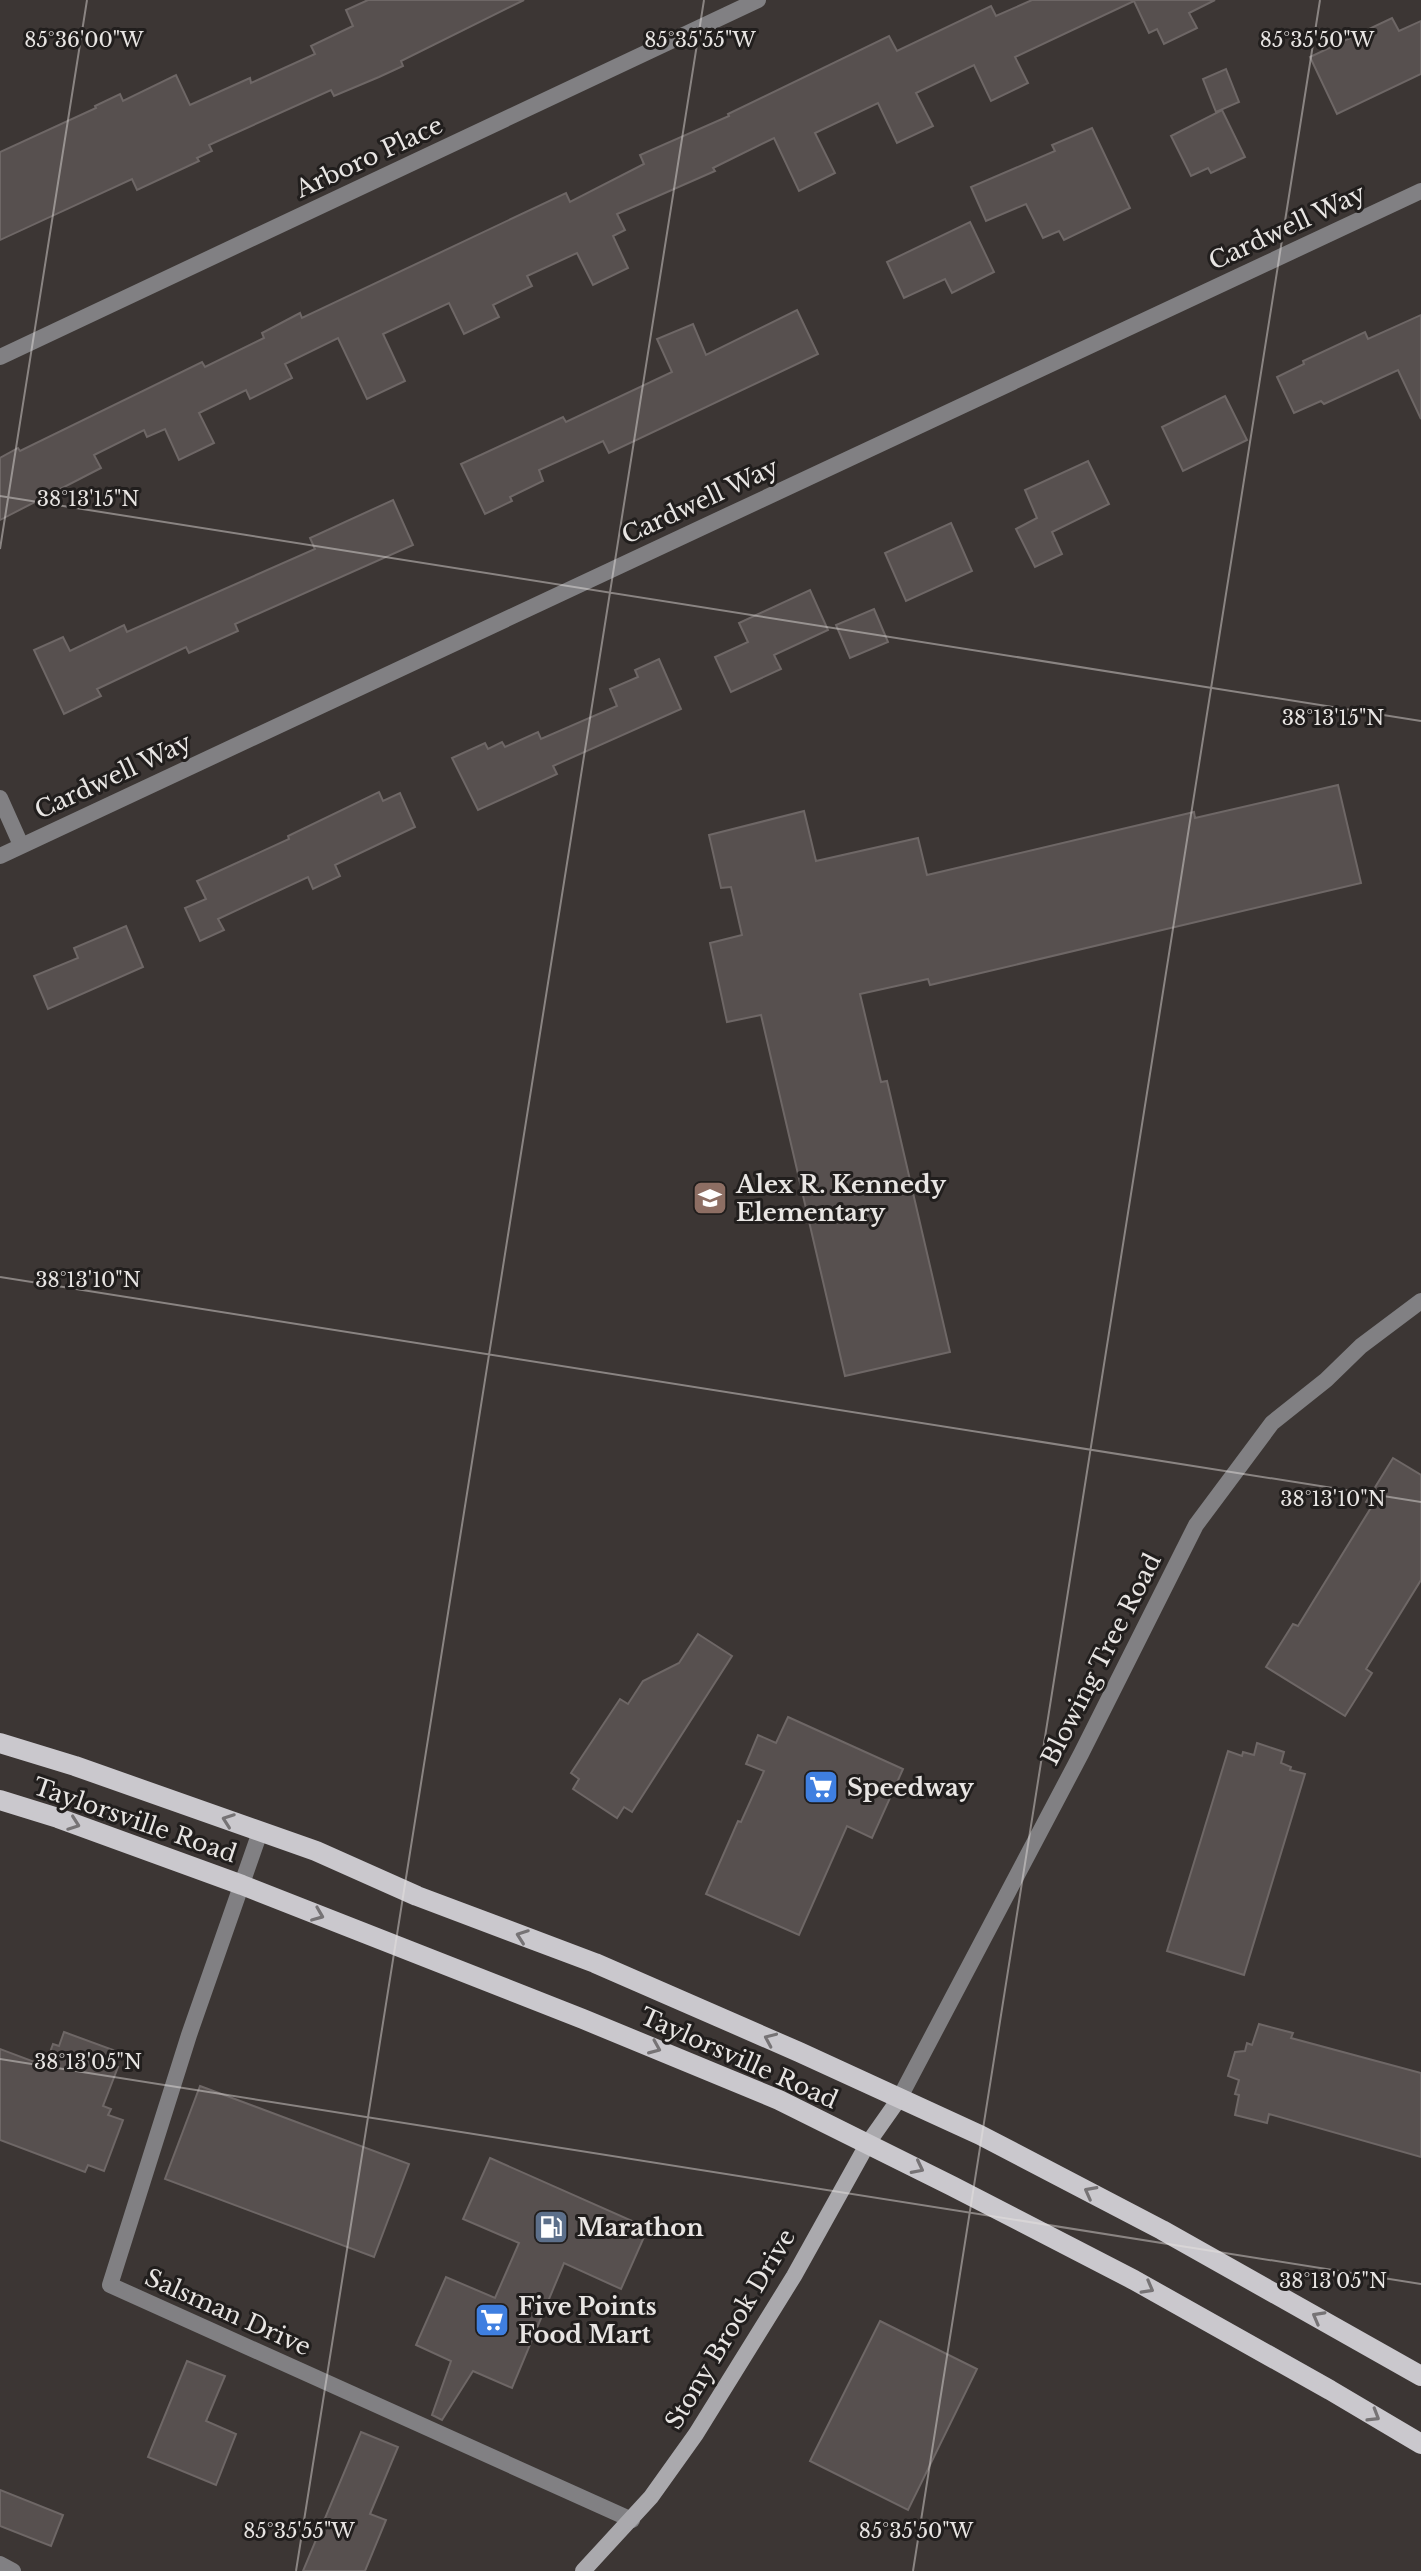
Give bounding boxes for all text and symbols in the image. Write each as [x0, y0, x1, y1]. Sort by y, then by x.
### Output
text: 85°36'00"W [24, 28, 144, 52]
text: 85°35'55"W [644, 28, 756, 52]
text: 85°35'50"W [1260, 28, 1375, 52]
street label: Arboro Place [290, 110, 447, 204]
street label: Cardwell Way [1204, 178, 1370, 276]
street label: Cardwell Way [617, 452, 783, 550]
text: 38°13'15"N [37, 487, 139, 511]
text: 38°13'15"N [1282, 706, 1384, 730]
street label: Cardwell Way [30, 727, 196, 825]
place label: Alex R. Kennedy Elementary [735, 1170, 946, 1227]
school or university icon: Alex R. Kennedy Elementary [691, 1179, 729, 1217]
text: 38°13'10"N [35, 1268, 141, 1292]
text: 38°13'10"N [1280, 1487, 1386, 1511]
street label: Blowing Tree Road [1035, 1548, 1167, 1770]
supermarket icon: Speedway [802, 1768, 840, 1806]
street label: Taylorsville Road [29, 1772, 241, 1868]
place label: Speedway [847, 1773, 974, 1802]
one-way arrow [222, 1813, 236, 1830]
one-way arrow [67, 1814, 81, 1830]
one-way arrow [310, 1906, 324, 1922]
one-way arrow [515, 1929, 529, 1946]
street label: Taylorsville Road [636, 2001, 842, 2115]
one-way arrow [764, 2033, 778, 2049]
one-way arrow [647, 2039, 661, 2055]
text: 38°13'05"N [34, 2050, 142, 2074]
one-way arrow [909, 2158, 924, 2174]
one-way arrow [1084, 2187, 1098, 2202]
fuel station icon: Marathon [532, 2208, 570, 2246]
place label: Marathon [577, 2213, 704, 2242]
street label: Stony Brook Drive [659, 2224, 801, 2434]
street label: Salsman Drive [141, 2262, 315, 2362]
text: 38°13'05"N [1279, 2269, 1387, 2293]
one-way arrow [1139, 2278, 1154, 2294]
place label: Five Points Food Mart [518, 2292, 657, 2349]
supermarket icon: Five Points Food Mart [473, 2301, 511, 2339]
one-way arrow [1312, 2311, 1326, 2326]
one-way arrow [1366, 2406, 1380, 2422]
text: 85°35'55"W [243, 2519, 355, 2543]
text: 85°35'50"W [859, 2519, 974, 2543]

